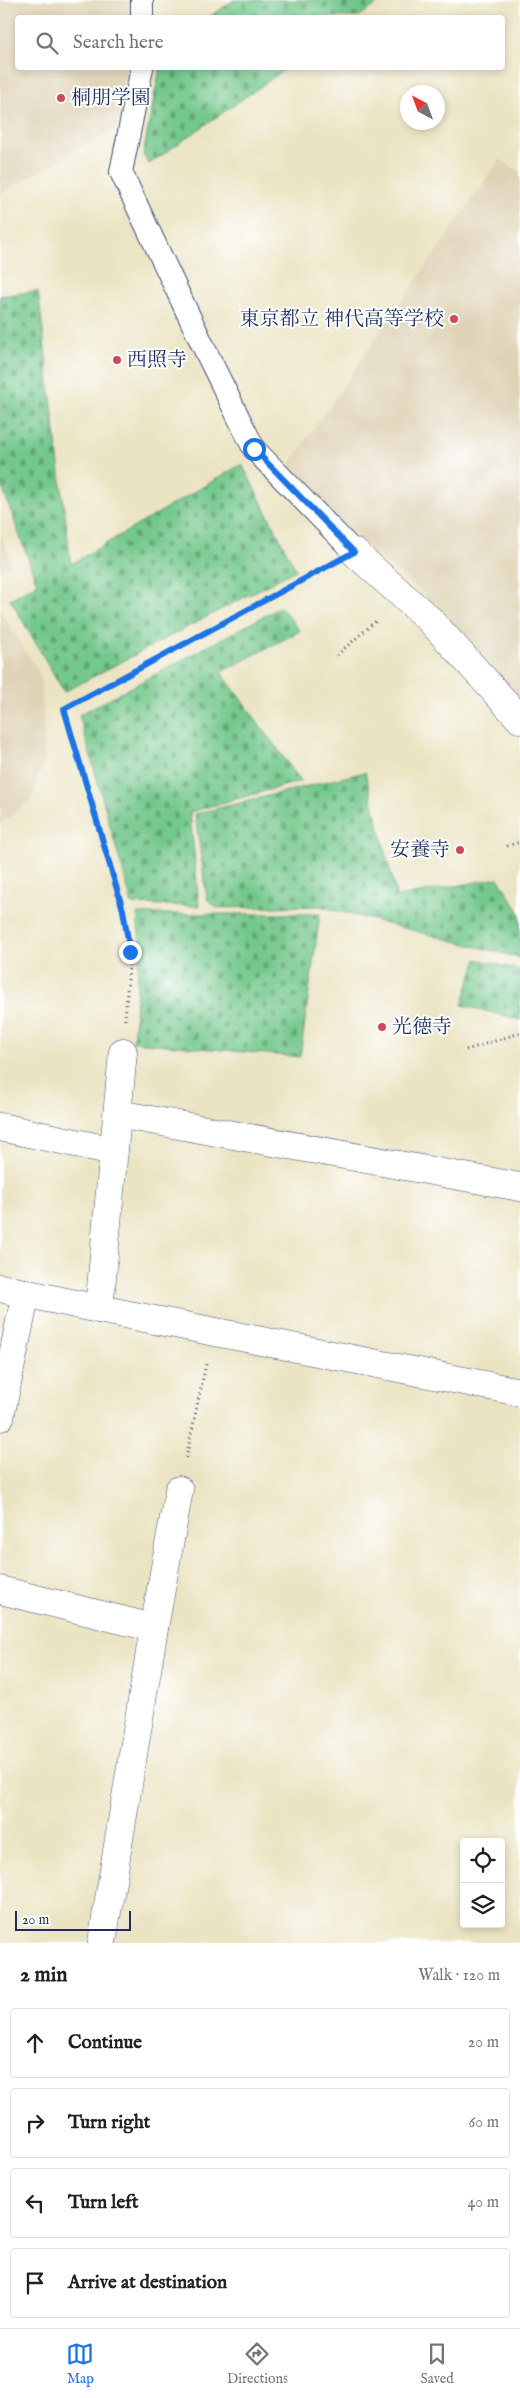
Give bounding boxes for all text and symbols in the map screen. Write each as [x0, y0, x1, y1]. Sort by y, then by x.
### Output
search box [15, 15, 505, 70]
icon: search [33, 29, 61, 57]
text: Search here [73, 31, 164, 55]
north arrow [400, 85, 445, 130]
place label: 桐朋学園 [71, 86, 151, 111]
marker: 桐朋学園 [55, 92, 67, 104]
place label: 東京都立 神代高等学校 [240, 307, 444, 332]
marker: 東京都立 神代高等学校 [448, 313, 460, 325]
place label: 西照寺 [127, 348, 187, 373]
marker: 西照寺 [111, 354, 123, 366]
route start [243, 438, 266, 461]
place label: 安養寺 [390, 838, 450, 863]
marker: 安養寺 [454, 844, 466, 856]
route end [119, 941, 142, 964]
place label: 光徳寺 [392, 1015, 452, 1040]
marker: 光徳寺 [376, 1021, 388, 1033]
map controls [460, 1838, 505, 1928]
button: locate [460, 1838, 505, 1883]
button: layers [460, 1883, 505, 1928]
scale bar [15, 1908, 131, 1931]
text: 20 m [22, 1911, 49, 1929]
text: 2 min [20, 1962, 67, 1989]
text: Walk · 120 m [418, 1966, 500, 1986]
icon: ahead [21, 2029, 49, 2057]
text: Continue [68, 2031, 142, 2055]
text: 20 m [468, 2033, 499, 2053]
icon: right [21, 2109, 49, 2137]
text: Turn right [68, 2111, 150, 2135]
text: 60 m [469, 2113, 499, 2133]
icon: left [21, 2189, 49, 2217]
text: Turn left [68, 2191, 139, 2215]
text: 40 m [467, 2193, 499, 2213]
icon: arrive [21, 2269, 49, 2297]
text: Arrive at destination [68, 2271, 227, 2295]
tab: Map [66, 2340, 94, 2388]
tab: Directions [227, 2340, 288, 2388]
tab: Saved [421, 2340, 454, 2388]

